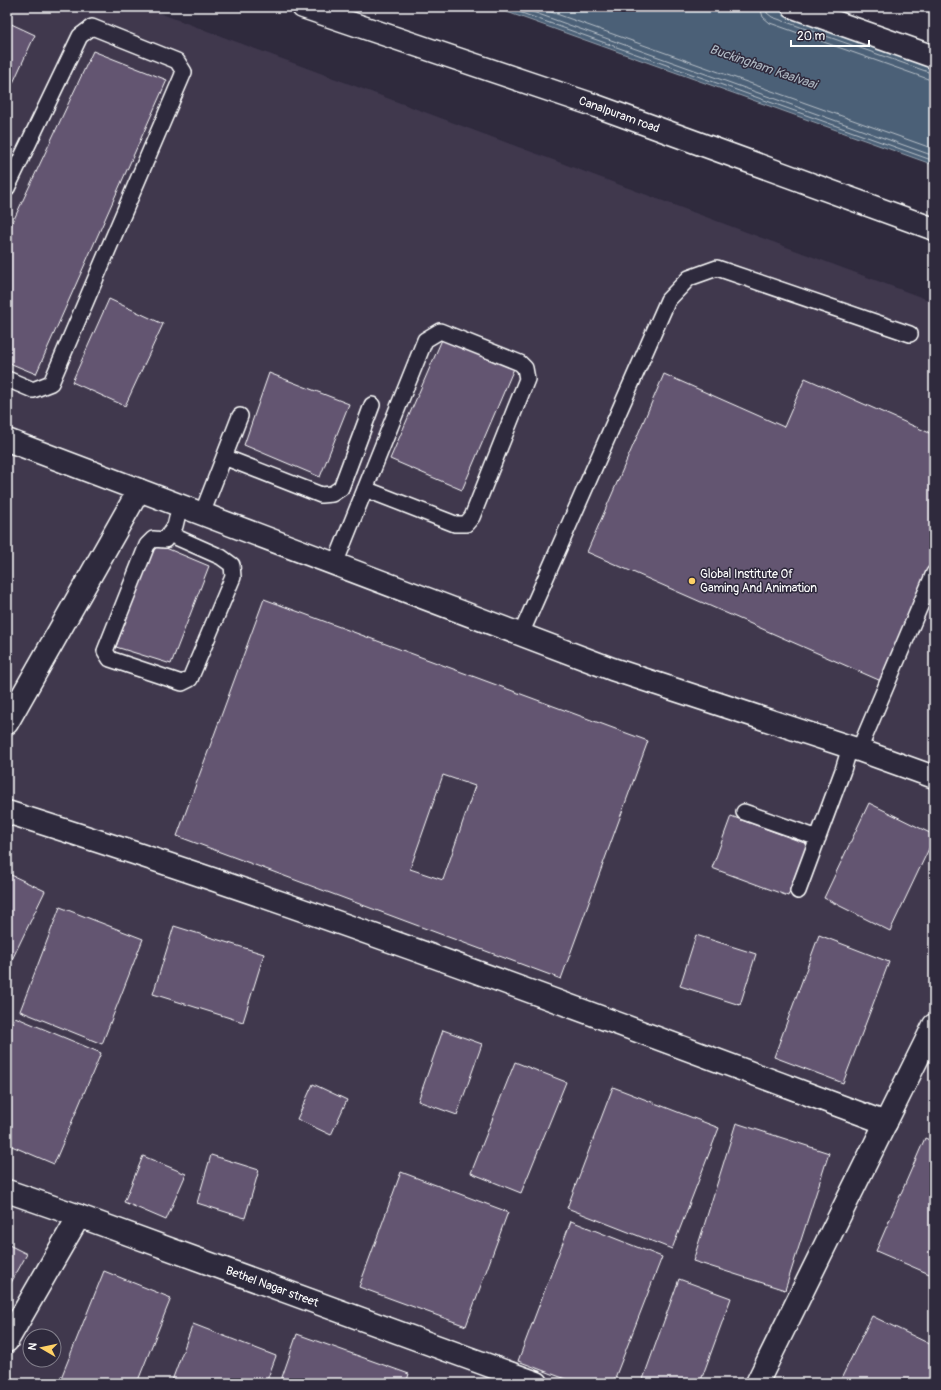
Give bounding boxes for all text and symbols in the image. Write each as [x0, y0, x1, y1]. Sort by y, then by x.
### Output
scale bar [791, 22, 869, 48]
text: 20 m [797, 29, 826, 44]
water label: Buckingham Kaalvaai [707, 41, 821, 94]
street label: Canalpuram road [577, 93, 662, 136]
place label: Global Institute Of Gaming And Animation [700, 567, 817, 596]
marker: Global Institute Of Gaming And Animation [687, 576, 697, 586]
street label: Bethel Nagar street [224, 1263, 321, 1310]
north arrow [22, 1328, 62, 1368]
text: N [26, 1341, 40, 1351]

